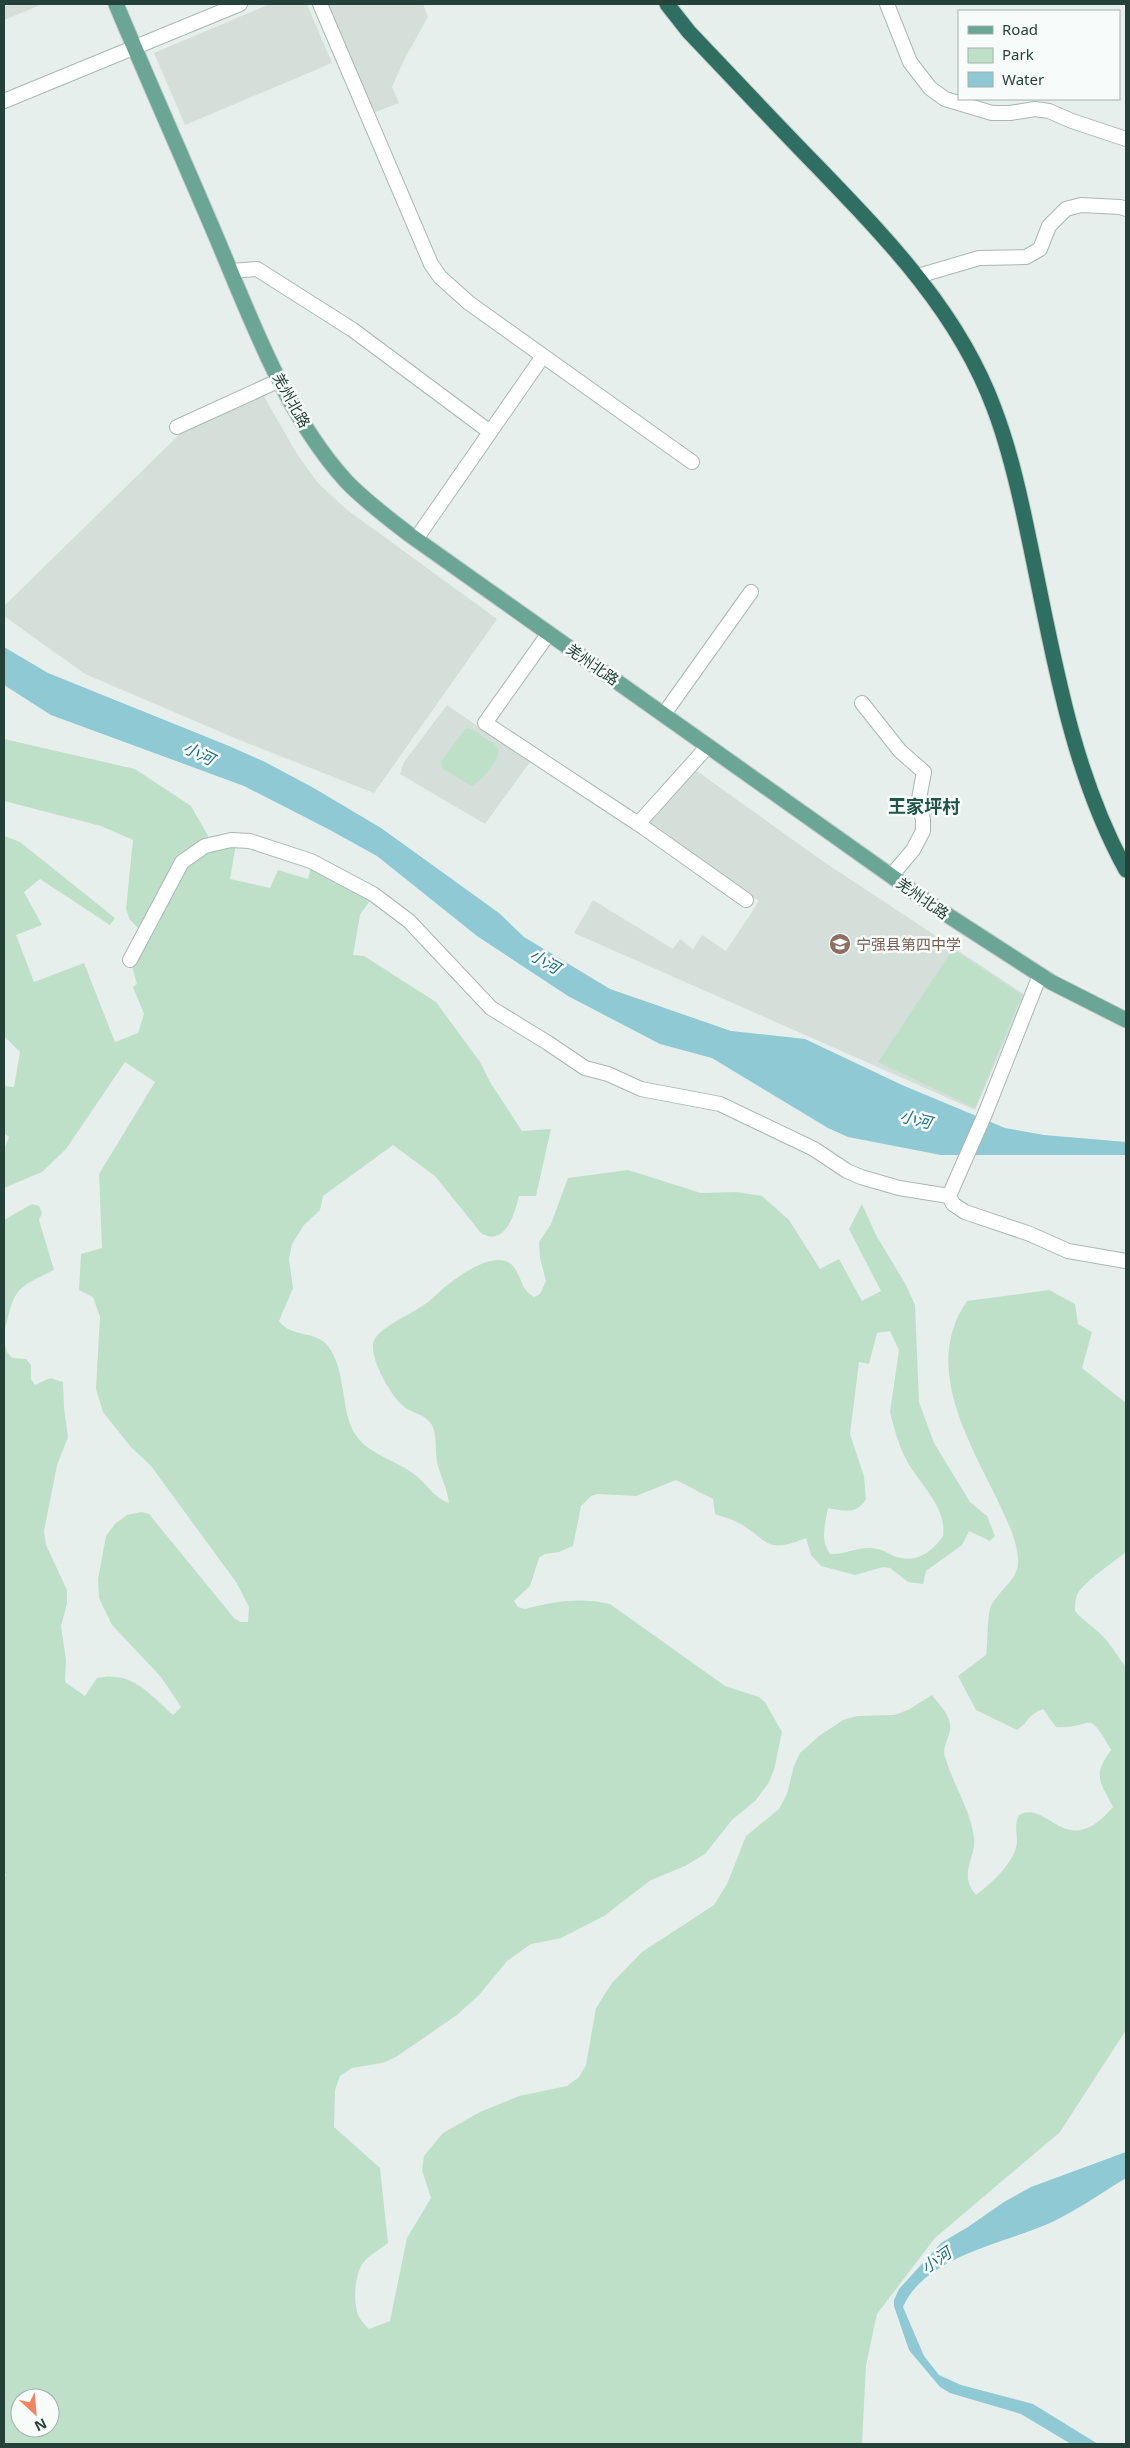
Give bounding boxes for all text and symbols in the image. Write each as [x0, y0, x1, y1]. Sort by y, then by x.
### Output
legend [958, 10, 1120, 100]
text: Road [1002, 19, 1038, 39]
text: Park [1002, 44, 1034, 64]
text: Water [1002, 69, 1044, 89]
street label: 羌州北路 [269, 369, 315, 431]
street label: 羌州北路 [563, 639, 623, 689]
water label: 小河 [180, 736, 221, 771]
district label: 王家坪村 [888, 794, 960, 818]
street label: 羌州北路 [893, 873, 953, 923]
school or university icon: 宁强县第四中学 [828, 932, 852, 956]
place label: 宁强县第四中学 [856, 934, 961, 954]
water label: 小河 [526, 943, 567, 980]
water label: 小河 [898, 1104, 937, 1134]
water label: 小河 [917, 2240, 958, 2278]
north arrow [10, 2388, 60, 2438]
text: N [32, 2414, 50, 2436]

